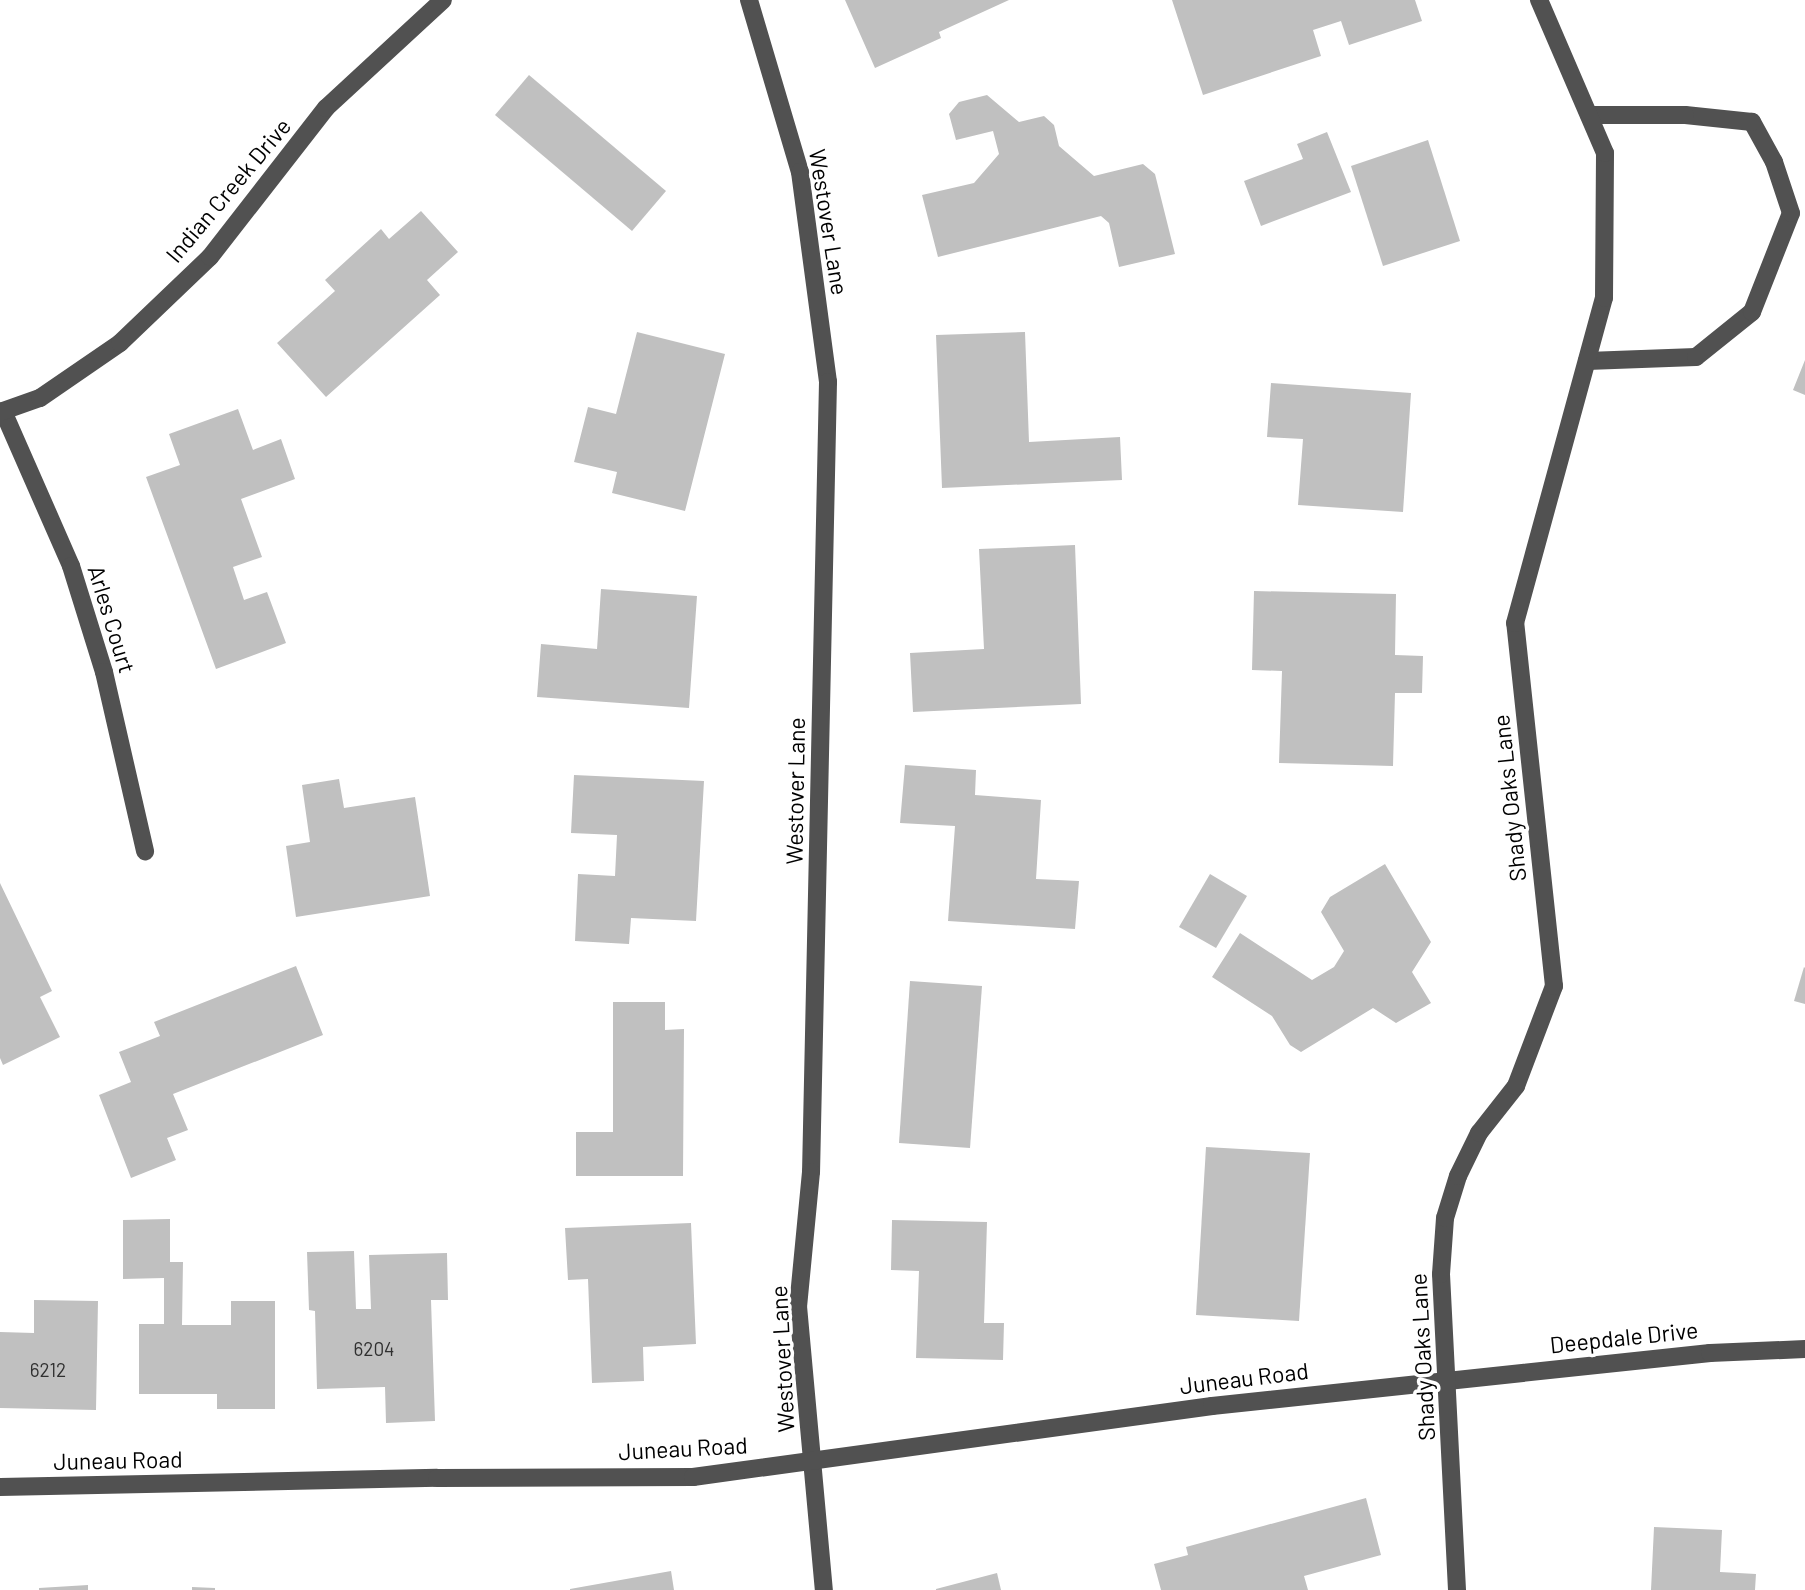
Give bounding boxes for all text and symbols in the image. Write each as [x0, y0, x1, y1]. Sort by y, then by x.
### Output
street label: Indian Creek Drive [160, 112, 296, 268]
street label: Westover Lane [804, 147, 854, 297]
street label: Arles Court [83, 562, 141, 676]
street label: Shady Oaks Lane [1487, 713, 1531, 883]
street label: Westover Lane [780, 717, 810, 865]
street label: Shady Oaks Lane [1404, 1273, 1440, 1441]
street label: Westover Lane [764, 1285, 800, 1433]
street label: Deepdale Drive [1548, 1315, 1700, 1359]
house number: 6204 [353, 1338, 395, 1360]
street label: Juneau Road [1178, 1356, 1310, 1400]
house number: 6212 [30, 1359, 66, 1381]
street label: Juneau Road [618, 1431, 748, 1465]
street label: Juneau Road [53, 1445, 183, 1475]

